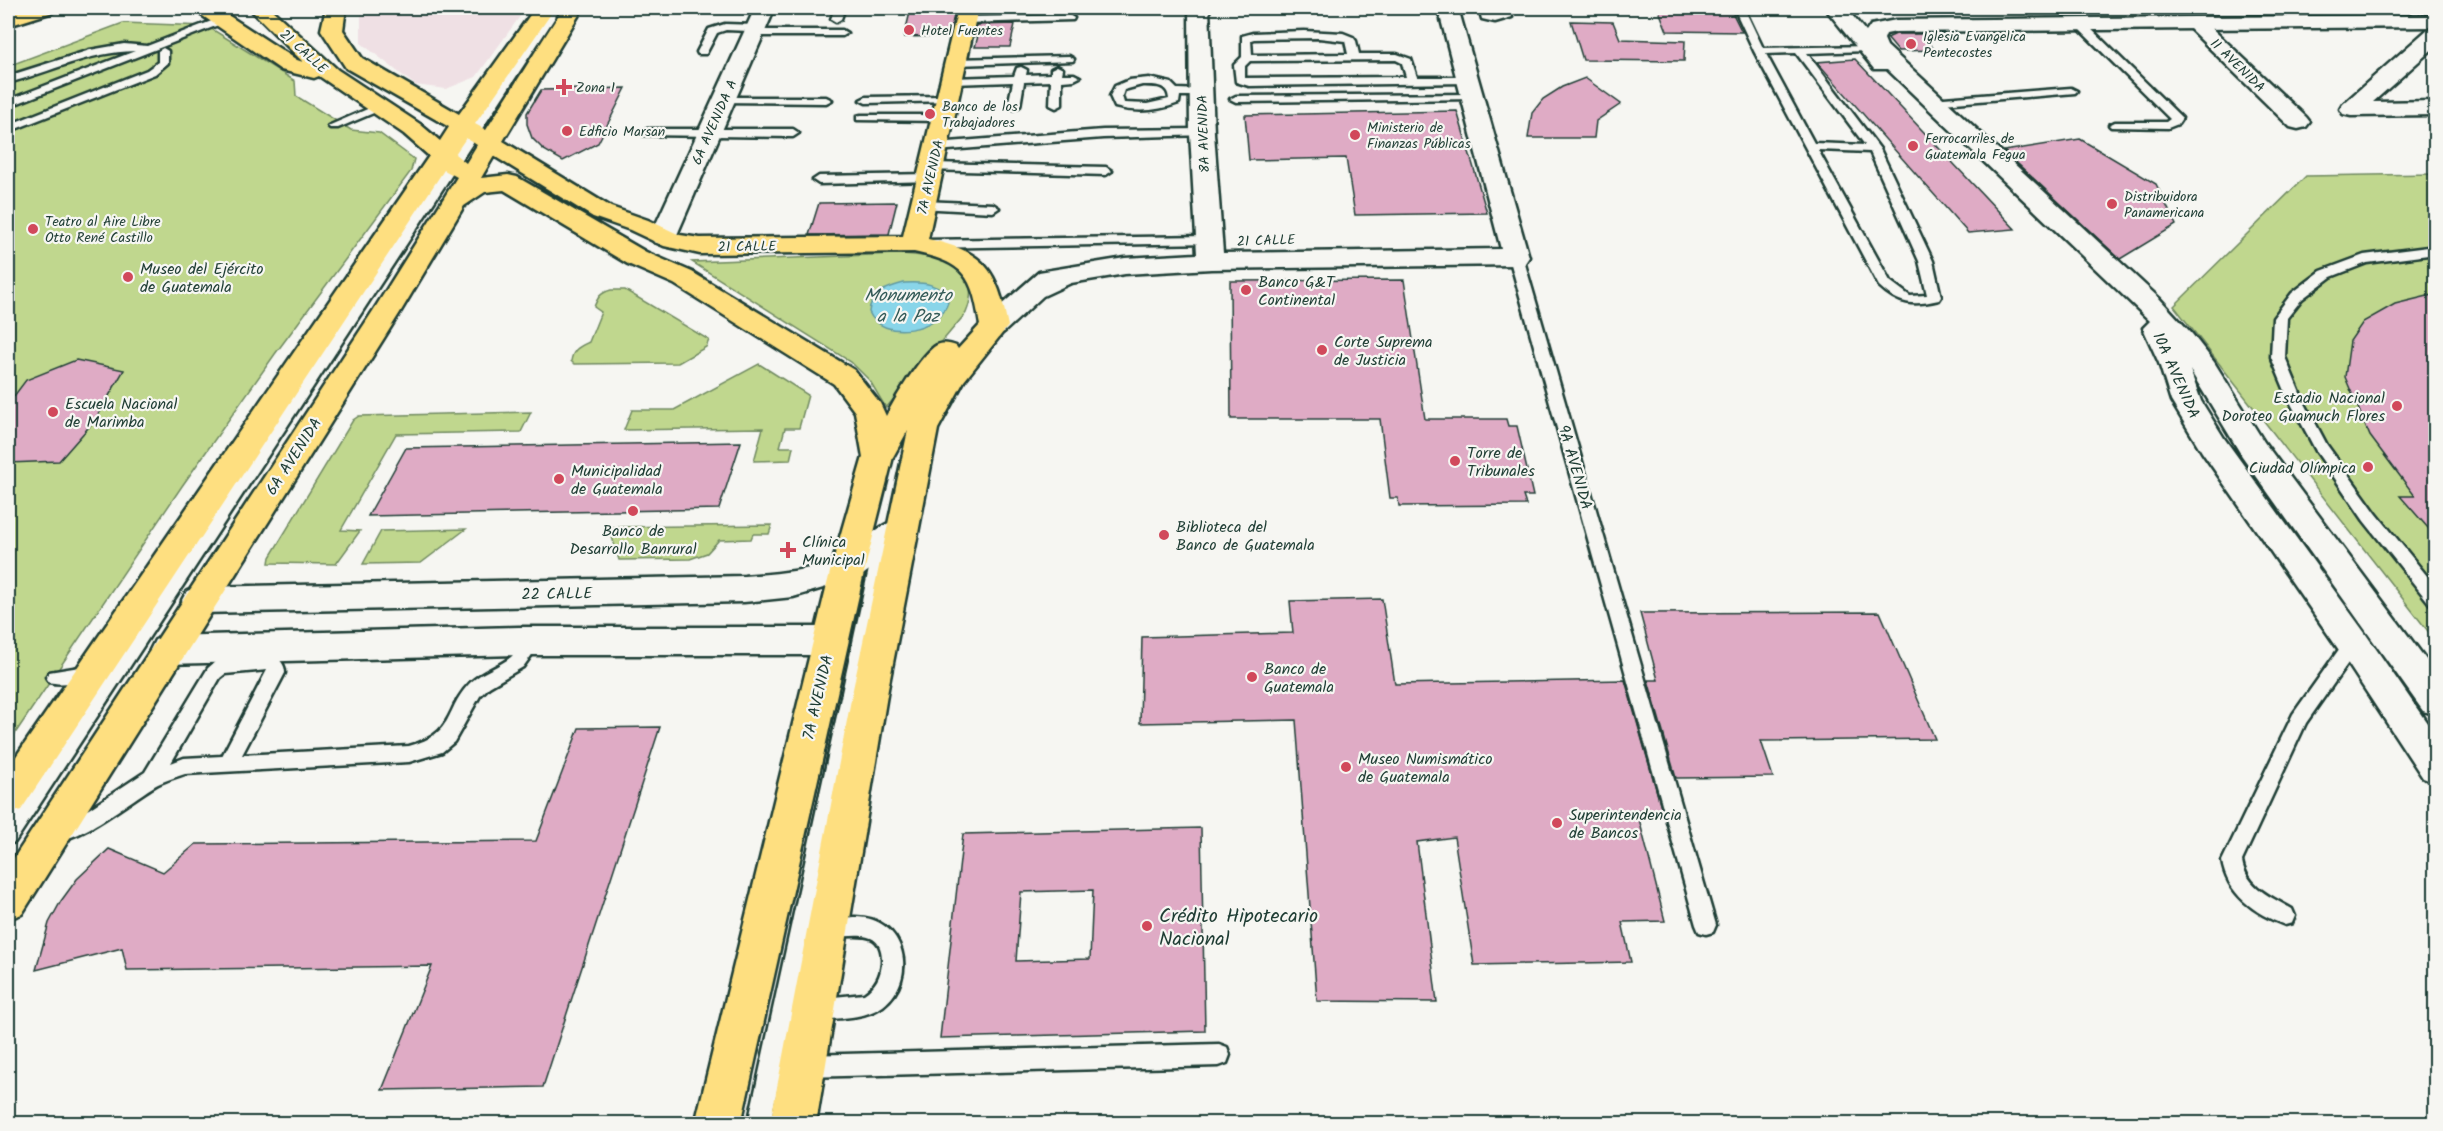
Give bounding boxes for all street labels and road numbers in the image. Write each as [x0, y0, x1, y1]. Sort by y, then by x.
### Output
street label: 21 CALLE [274, 24, 333, 80]
street label: 11 AVENIDA [2205, 34, 2270, 98]
street label: 6A AVENIDA A [686, 76, 744, 169]
street label: 8A AVENIDA [1192, 95, 1216, 173]
street label: 7A AVENIDA [912, 138, 950, 217]
street label: 21 CALLE [1236, 229, 1296, 253]
street label: 21 CALLE [718, 235, 777, 259]
street label: 10A AVENIDA [2145, 328, 2206, 423]
street label: 6A AVENIDA [260, 413, 329, 501]
street label: 9A AVENIDA [1550, 422, 1599, 513]
street label: 22 CALLE [521, 581, 593, 608]
street label: 7A AVENIDA [797, 652, 840, 743]

